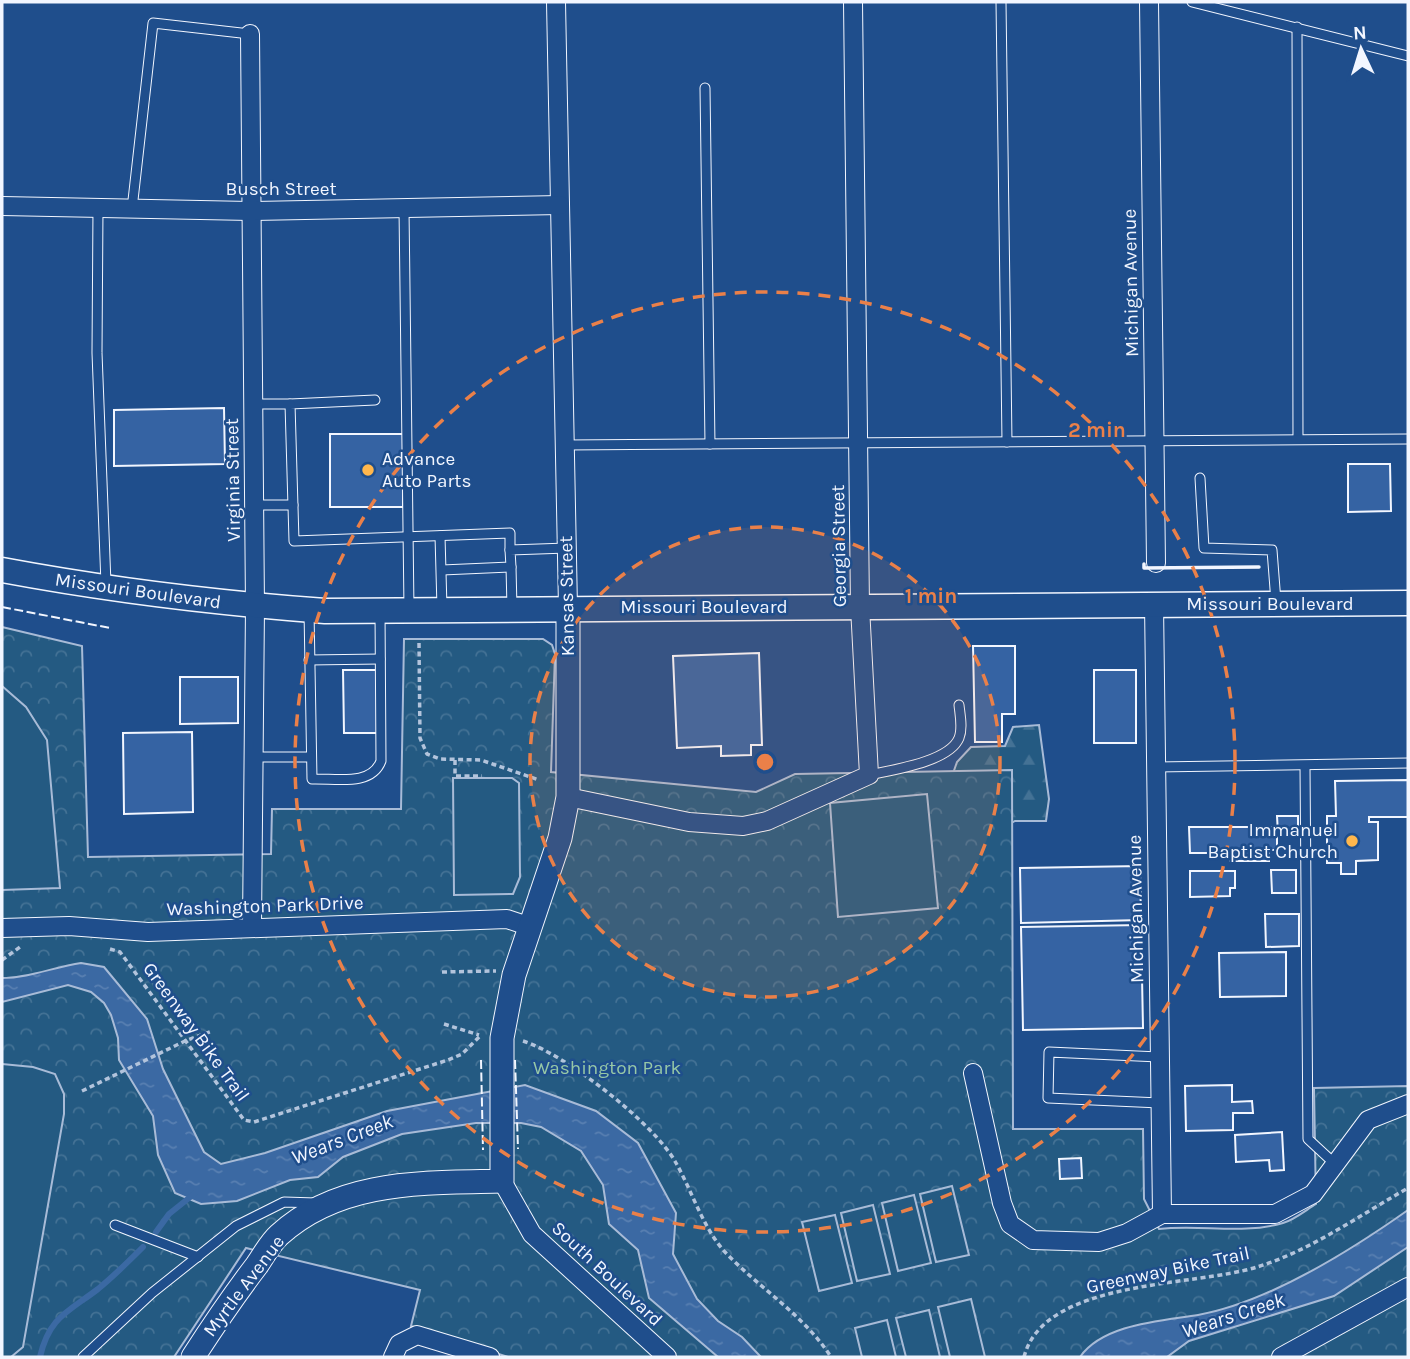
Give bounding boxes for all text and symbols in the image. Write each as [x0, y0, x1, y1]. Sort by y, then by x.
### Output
north arrow [1326, 14, 1396, 84]
text: N [1352, 22, 1367, 44]
street label: Busch Street [225, 178, 337, 200]
street label: Michigan Avenue [1119, 209, 1143, 357]
street label: Virginia Street [221, 418, 245, 542]
text: 2 min [1068, 418, 1126, 442]
place label: Advance Auto Parts [382, 448, 471, 492]
marker: Advance Auto Parts [360, 462, 376, 478]
street label: Georgia Street [827, 485, 851, 607]
street label: Kansas Street [555, 536, 579, 656]
street label: Missouri Boulevard [54, 568, 222, 614]
text: 1 min [905, 584, 957, 608]
street label: Missouri Boulevard [1186, 593, 1354, 615]
street label: Missouri Boulevard [620, 596, 788, 618]
centre of rings [753, 750, 777, 774]
place label: Immanuel Baptist Church [1207, 819, 1338, 863]
marker: Immanuel Baptist Church [1344, 833, 1360, 849]
street label: Michigan Avenue [1124, 835, 1148, 983]
street label: Washington Park Drive [166, 892, 364, 920]
street label: Greenway Bike Trail [138, 958, 254, 1106]
park label: Washington Park [533, 1057, 681, 1079]
water label: Wears Creek [288, 1108, 397, 1169]
street label: South Boulevard [547, 1217, 667, 1331]
street label: Myrtle Avenue [199, 1231, 289, 1341]
street label: Greenway Bike Trail [1084, 1242, 1252, 1298]
water label: Wears Creek [1178, 1287, 1288, 1343]

